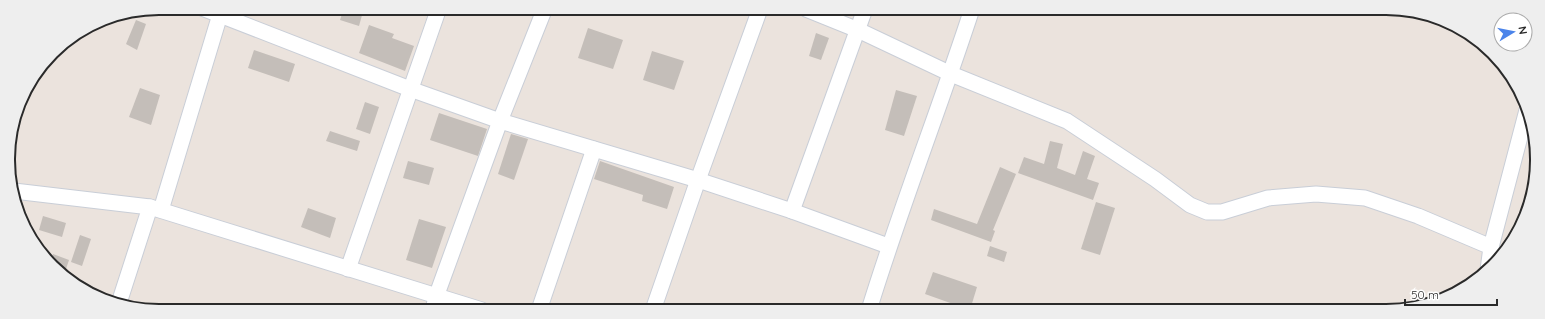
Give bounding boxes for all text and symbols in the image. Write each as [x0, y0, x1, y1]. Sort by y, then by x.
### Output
north arrow [1493, 12, 1533, 52]
text: N [1515, 25, 1530, 35]
scale bar [1405, 281, 1497, 307]
text: 50 m [1411, 287, 1439, 302]

